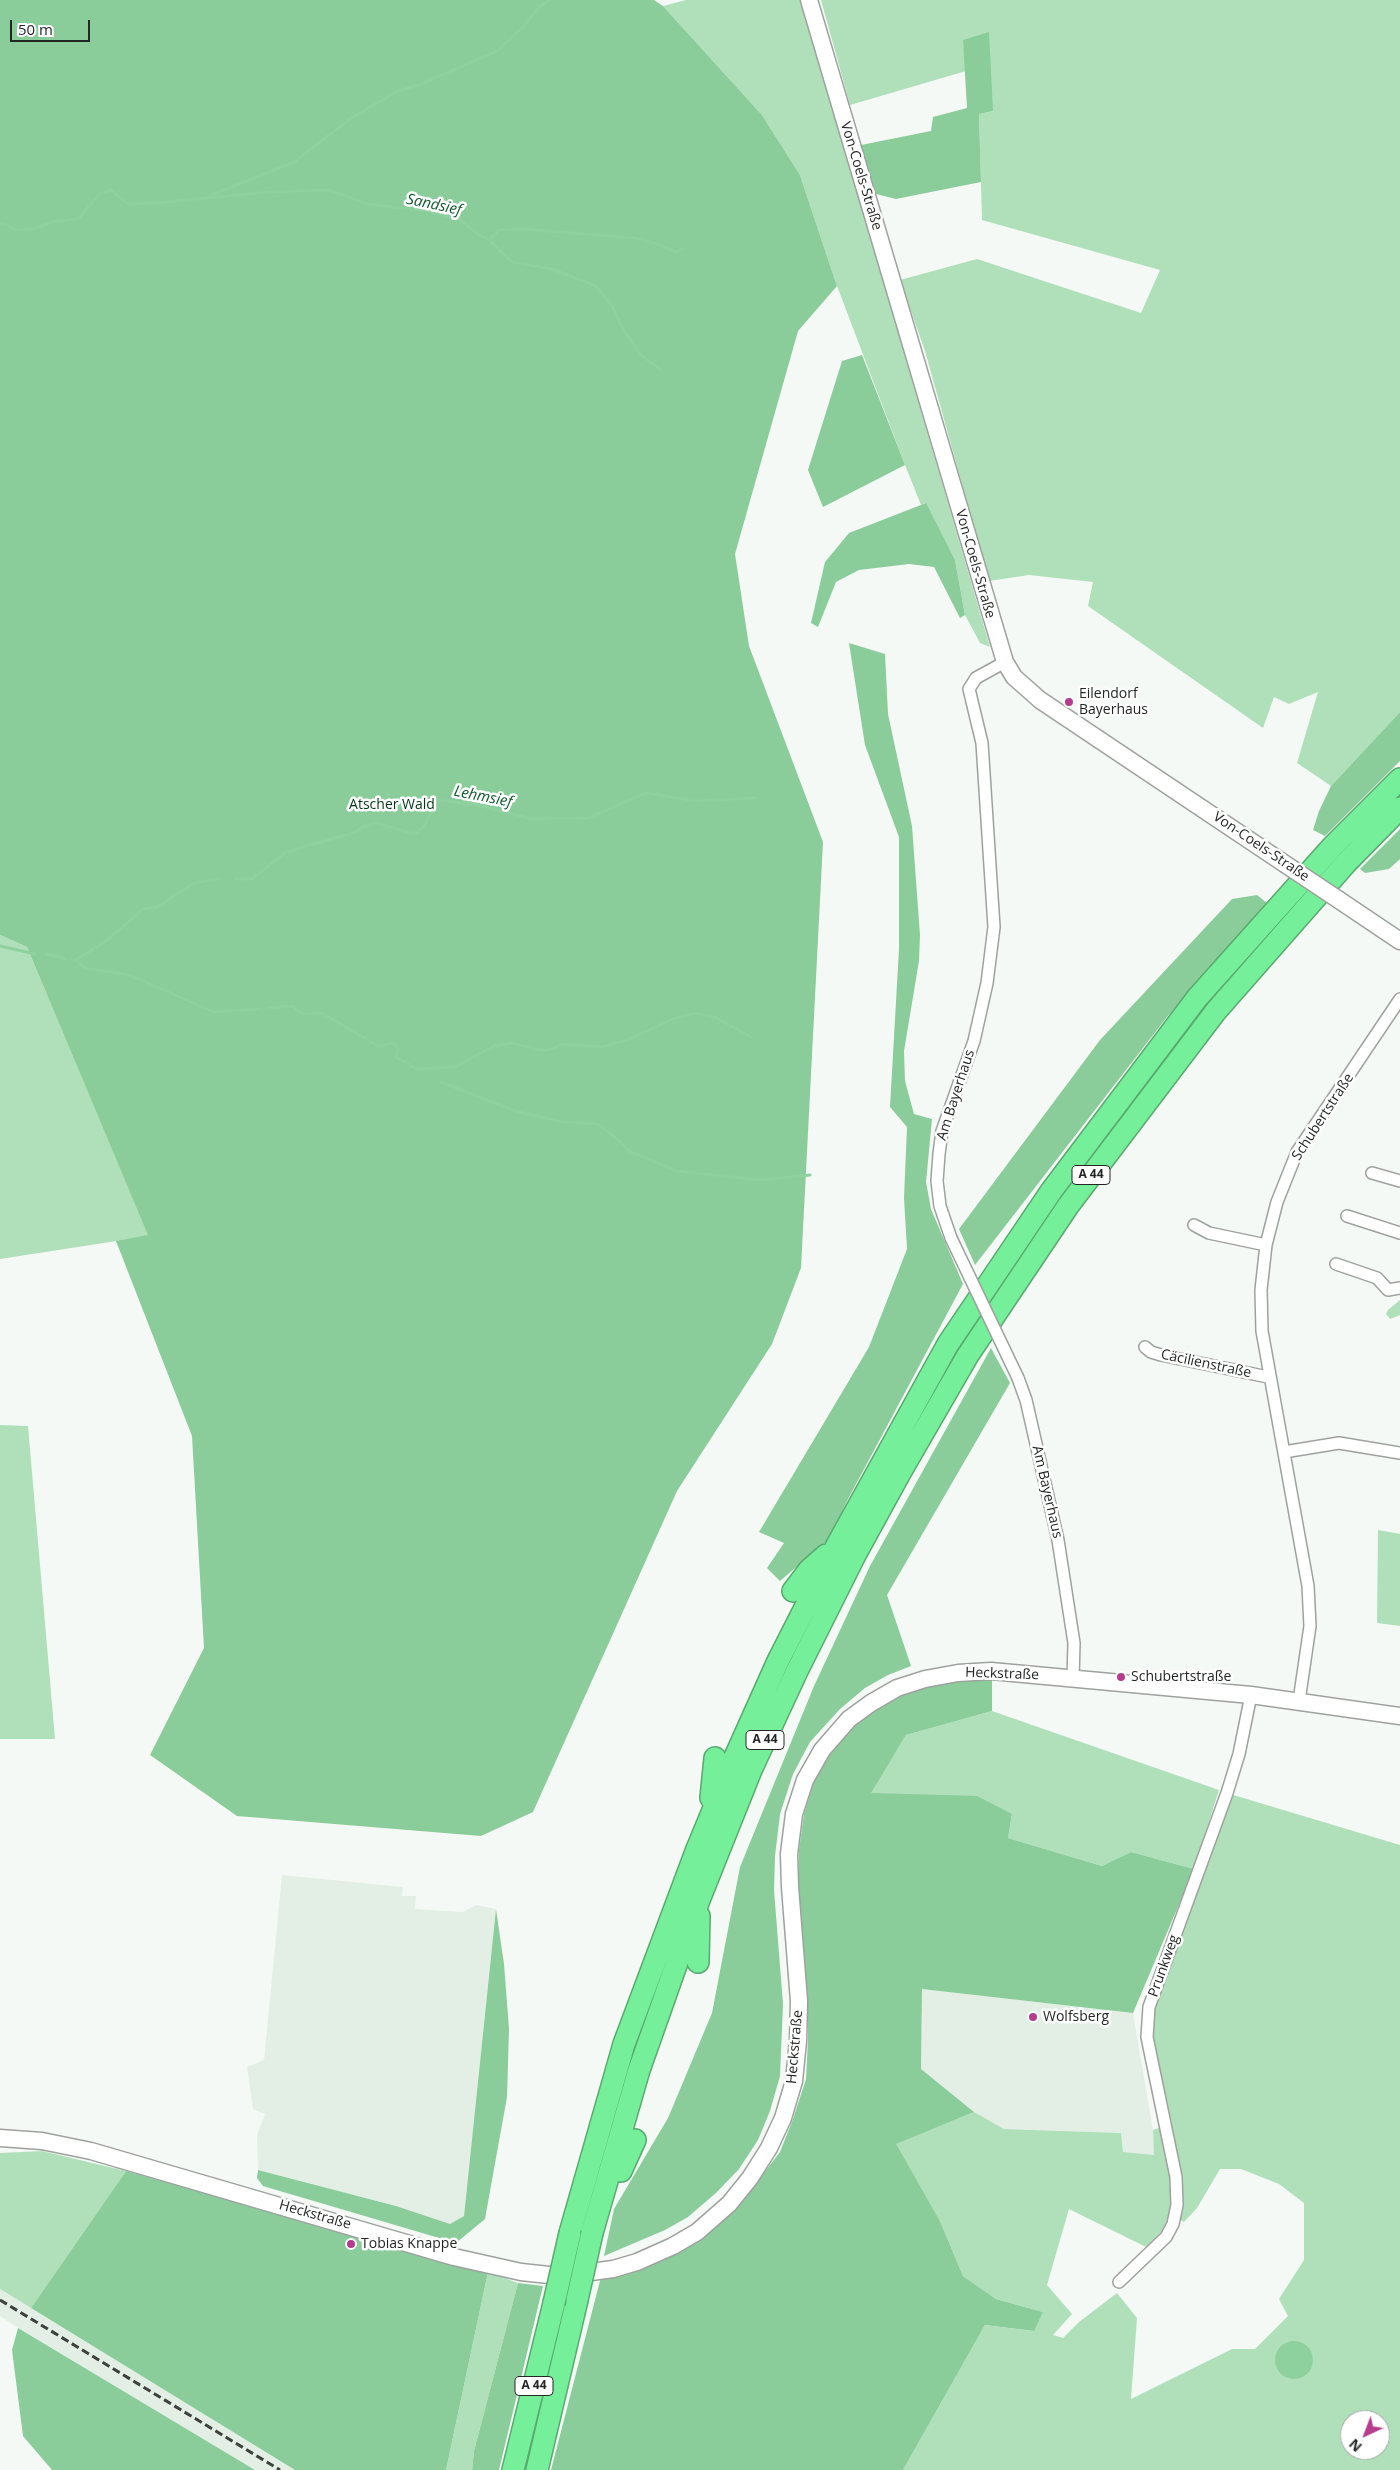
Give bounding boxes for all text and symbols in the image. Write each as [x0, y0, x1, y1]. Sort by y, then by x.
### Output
scale bar [12, 10, 92, 42]
text: 50 m [18, 19, 53, 39]
street label: Von-Coels-Straße [837, 120, 885, 232]
water label: Sandsief [405, 190, 463, 220]
street label: Von-Coels-Straße [951, 508, 999, 620]
place label: Eilendorf Bayerhaus [1079, 686, 1148, 719]
marker: Eilendorf Bayerhaus [1063, 696, 1075, 708]
water label: Lehmsief [452, 783, 514, 811]
park label: Atscher Wald [349, 797, 435, 813]
street label: Von-Coels-Straße [1210, 809, 1312, 885]
street label: Am Bayerhaus [933, 1047, 979, 1143]
street label: Schubertstraße [1289, 1070, 1357, 1164]
road number: A 44 [1072, 1166, 1110, 1184]
street label: Cäcilienstraße [1159, 1346, 1253, 1382]
street label: Am Bayerhaus [1028, 1444, 1066, 1540]
street label: Heckstraße [965, 1664, 1039, 1684]
place label: Schubertstraße [1131, 1669, 1231, 1685]
marker: Schubertstraße [1115, 1671, 1127, 1683]
road number: A 44 [746, 1730, 784, 1750]
street label: Prunkweg [1145, 1933, 1183, 1999]
street label: Heckstraße [783, 2009, 807, 2085]
place label: Wolfsberg [1043, 2009, 1109, 2025]
marker: Wolfsberg [1027, 2011, 1039, 2023]
street label: Heckstraße [277, 2197, 353, 2233]
place label: Tobias Knappe [361, 2236, 457, 2252]
marker: Tobias Knappe [345, 2238, 357, 2250]
road number: A 44 [515, 2376, 553, 2396]
north arrow [1340, 2410, 1390, 2460]
text: N [1344, 2435, 1366, 2456]

